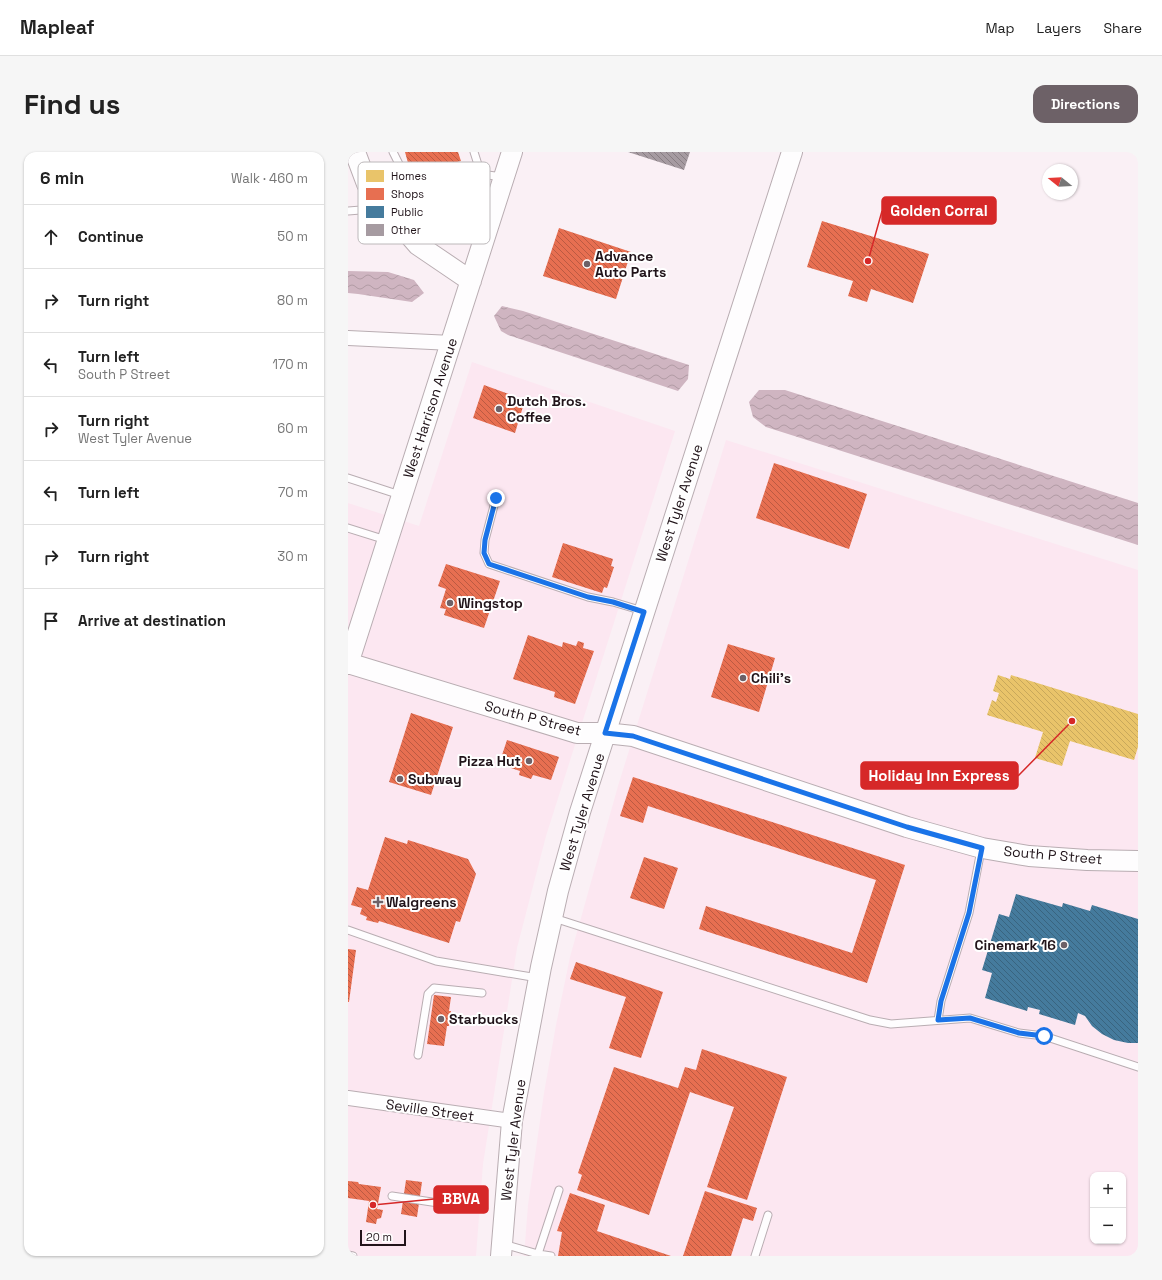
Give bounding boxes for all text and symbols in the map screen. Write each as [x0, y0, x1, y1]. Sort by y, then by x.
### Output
text: Mapleaf [20, 15, 94, 40]
text: Map [985, 19, 1015, 37]
text: Layers [1037, 19, 1081, 37]
text: Share [1103, 19, 1142, 37]
button: Directions [1033, 85, 1138, 123]
text: Find us [24, 86, 121, 122]
legend [358, 162, 490, 244]
north arrow [1042, 164, 1078, 200]
text: 6 min [40, 167, 84, 189]
text: Homes [391, 169, 427, 183]
text: Walk · 460 m [231, 170, 308, 187]
text: Shops [391, 187, 424, 201]
callout: Golden Corral [882, 197, 996, 224]
text: Golden Corral [890, 201, 988, 220]
text: Public [391, 205, 423, 219]
text: Other [391, 223, 421, 237]
icon: ahead [40, 226, 62, 248]
text: Continue [78, 227, 144, 246]
text: 50 m [277, 228, 308, 245]
place label: Advance Auto Parts [595, 247, 666, 281]
marker: Advance Auto Parts [582, 259, 592, 269]
icon: right [40, 290, 62, 312]
text: Turn right [78, 291, 149, 310]
text: 80 m [277, 292, 308, 309]
street label: West Harrison Avenue [399, 336, 461, 480]
text: Turn left [78, 347, 140, 366]
icon: left [40, 354, 62, 376]
text: 170 m [272, 356, 308, 373]
text: South P Street [78, 366, 170, 383]
place label: Dutch Bros. Coffee [507, 392, 586, 426]
marker: Dutch Bros. Coffee [494, 404, 504, 414]
text: Turn right [78, 411, 149, 430]
icon: right [40, 418, 62, 440]
text: 60 m [277, 420, 308, 437]
text: West Tyler Avenue [78, 430, 192, 447]
street label: West Tyler Avenue [651, 442, 707, 564]
icon: left [40, 482, 62, 504]
text: Turn left [78, 483, 140, 502]
text: 70 m [278, 484, 308, 501]
route end [487, 489, 505, 507]
icon: right [40, 546, 62, 568]
text: Turn right [78, 547, 149, 566]
text: 30 m [277, 548, 308, 565]
place label: Wingstop [458, 594, 523, 612]
marker: Wingstop [445, 598, 455, 608]
icon: arrive [40, 610, 62, 632]
text: Arrive at destination [78, 611, 226, 630]
place label: Chili's [751, 669, 791, 687]
marker: Chili's [738, 673, 748, 683]
street label: South P Street [483, 696, 583, 740]
street label: West Tyler Avenue [555, 751, 609, 873]
place label: Pizza Hut [458, 752, 521, 770]
marker: Pizza Hut [524, 756, 534, 766]
callout: Holiday Inn Express [861, 762, 1018, 789]
text: Holiday Inn Express [868, 766, 1010, 785]
place label: Subway [408, 770, 462, 788]
marker: Subway [395, 774, 405, 784]
street label: South P Street [1003, 842, 1103, 868]
place label: Walgreens [386, 893, 457, 911]
marker: Walgreens [373, 897, 383, 907]
place label: Cinemark 16 [975, 936, 1056, 954]
marker: Cinemark 16 [1059, 940, 1069, 950]
place label: Starbucks [449, 1010, 518, 1028]
marker: Starbucks [436, 1014, 446, 1024]
route start [1035, 1027, 1053, 1045]
street label: West Tyler Avenue [497, 1078, 529, 1202]
street label: Seville Street [385, 1095, 475, 1125]
map controls [1090, 1172, 1126, 1244]
button: + [1090, 1172, 1126, 1208]
callout: BBVA [434, 1186, 488, 1213]
text: BBVA [442, 1189, 480, 1208]
button: − [1090, 1208, 1126, 1244]
scale bar [360, 1228, 406, 1247]
text: 20 m [366, 1230, 392, 1244]

